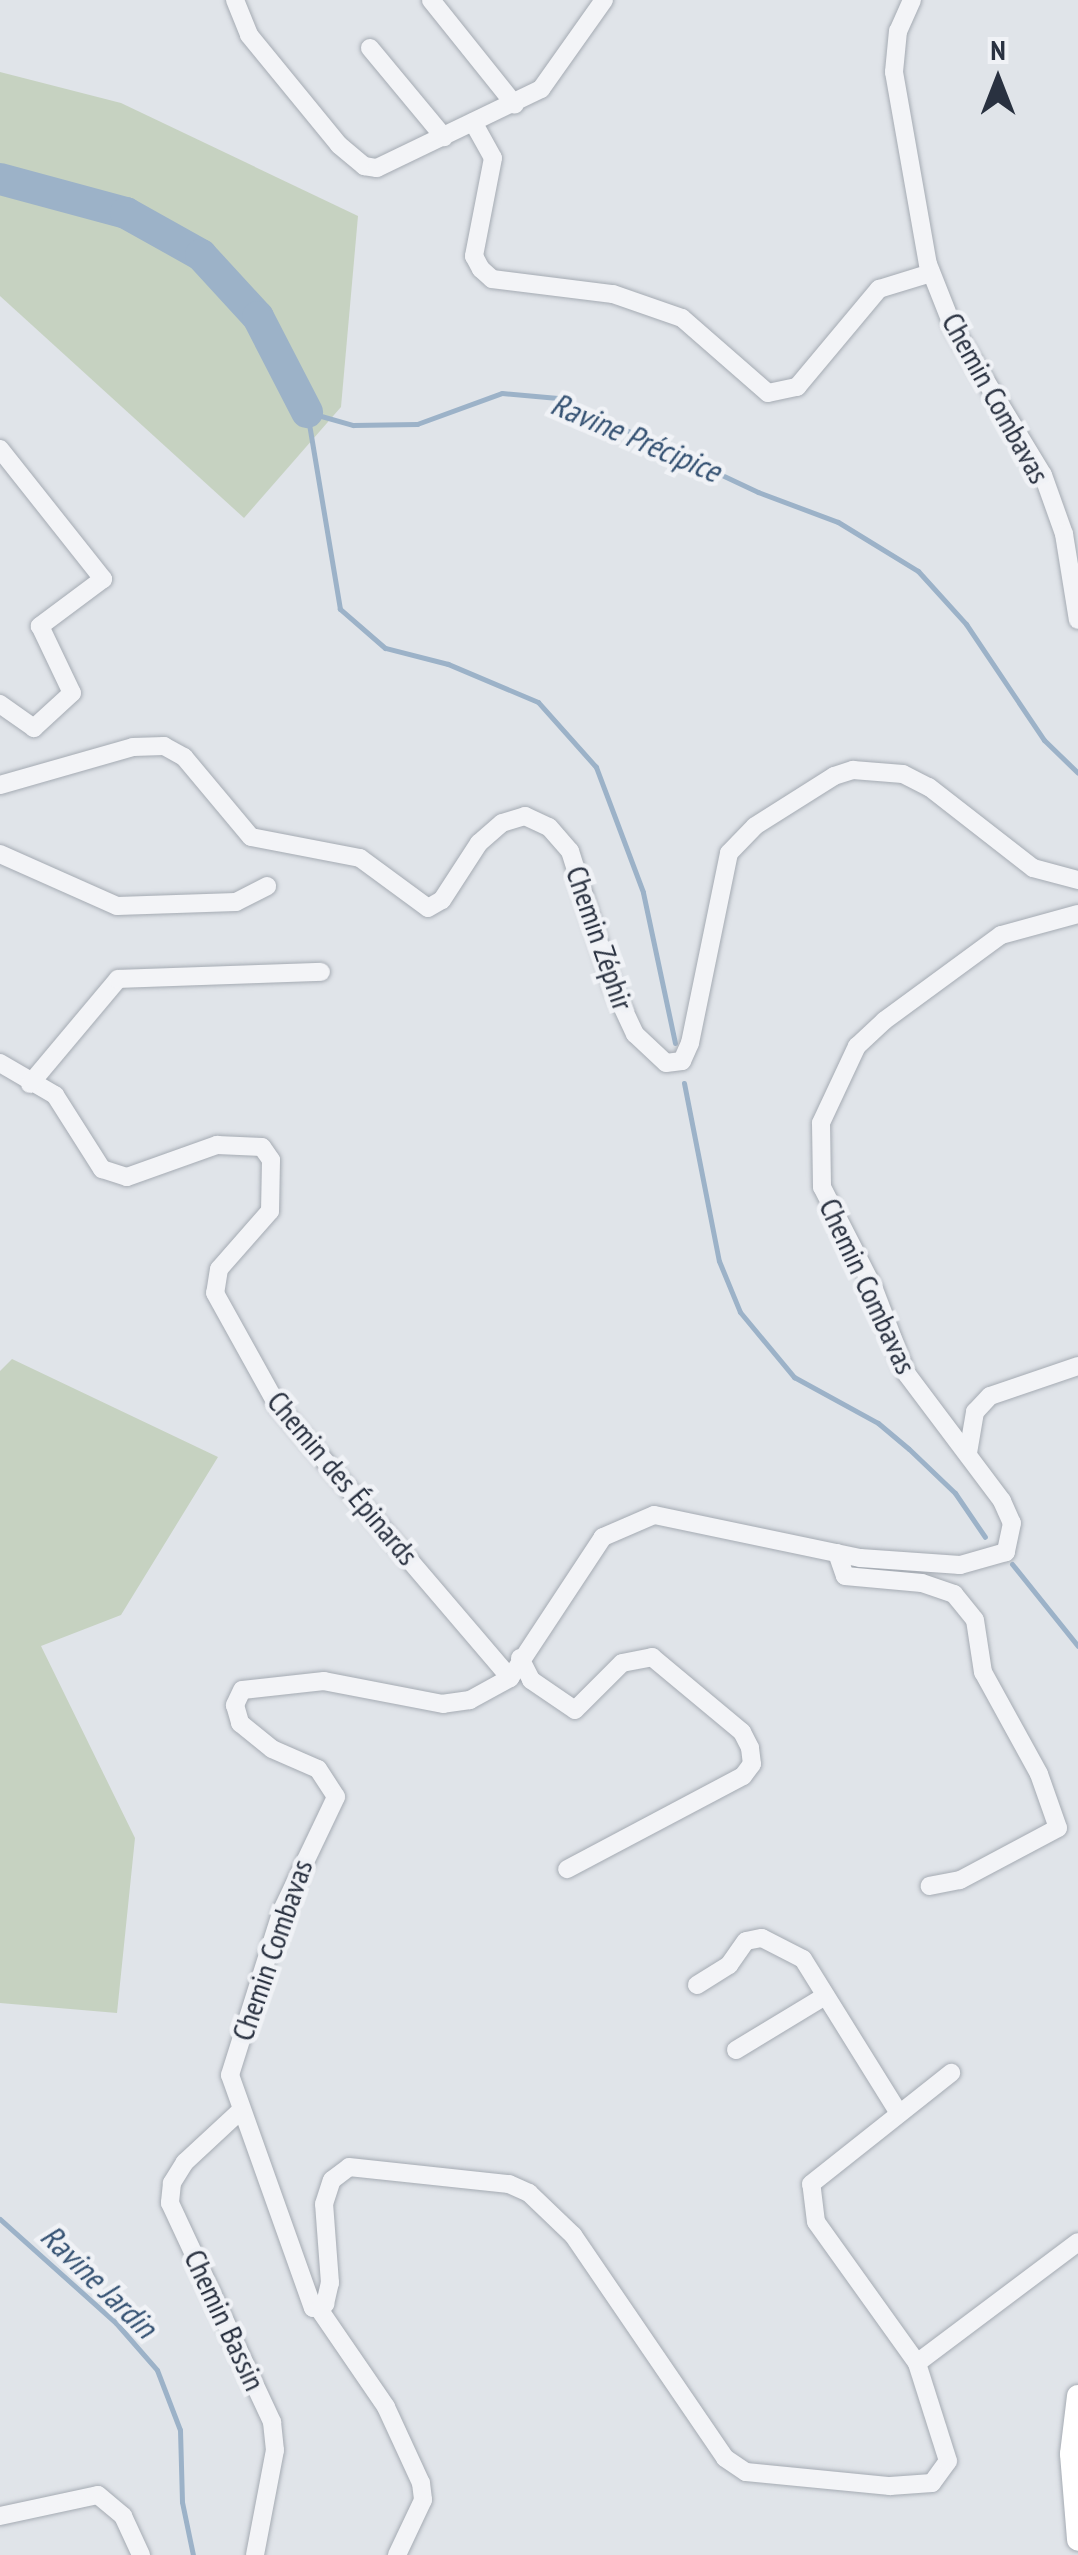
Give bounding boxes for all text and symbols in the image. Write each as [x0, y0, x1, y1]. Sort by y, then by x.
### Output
north arrow [948, 30, 1048, 130]
text: N [990, 31, 1006, 68]
street label: Chemin Combavas [934, 307, 1058, 489]
water label: Ravine Précipice [546, 384, 726, 490]
street label: Chemin Zéphir [559, 861, 641, 1015]
street label: Chemin Combavas [812, 1193, 924, 1379]
street label: Chemin des Épinards [260, 1384, 426, 1572]
street label: Chemin Combavas [224, 1855, 320, 2045]
water label: Ravine Jardin [33, 2217, 165, 2345]
street label: Chemin Bassin [177, 2244, 273, 2396]

